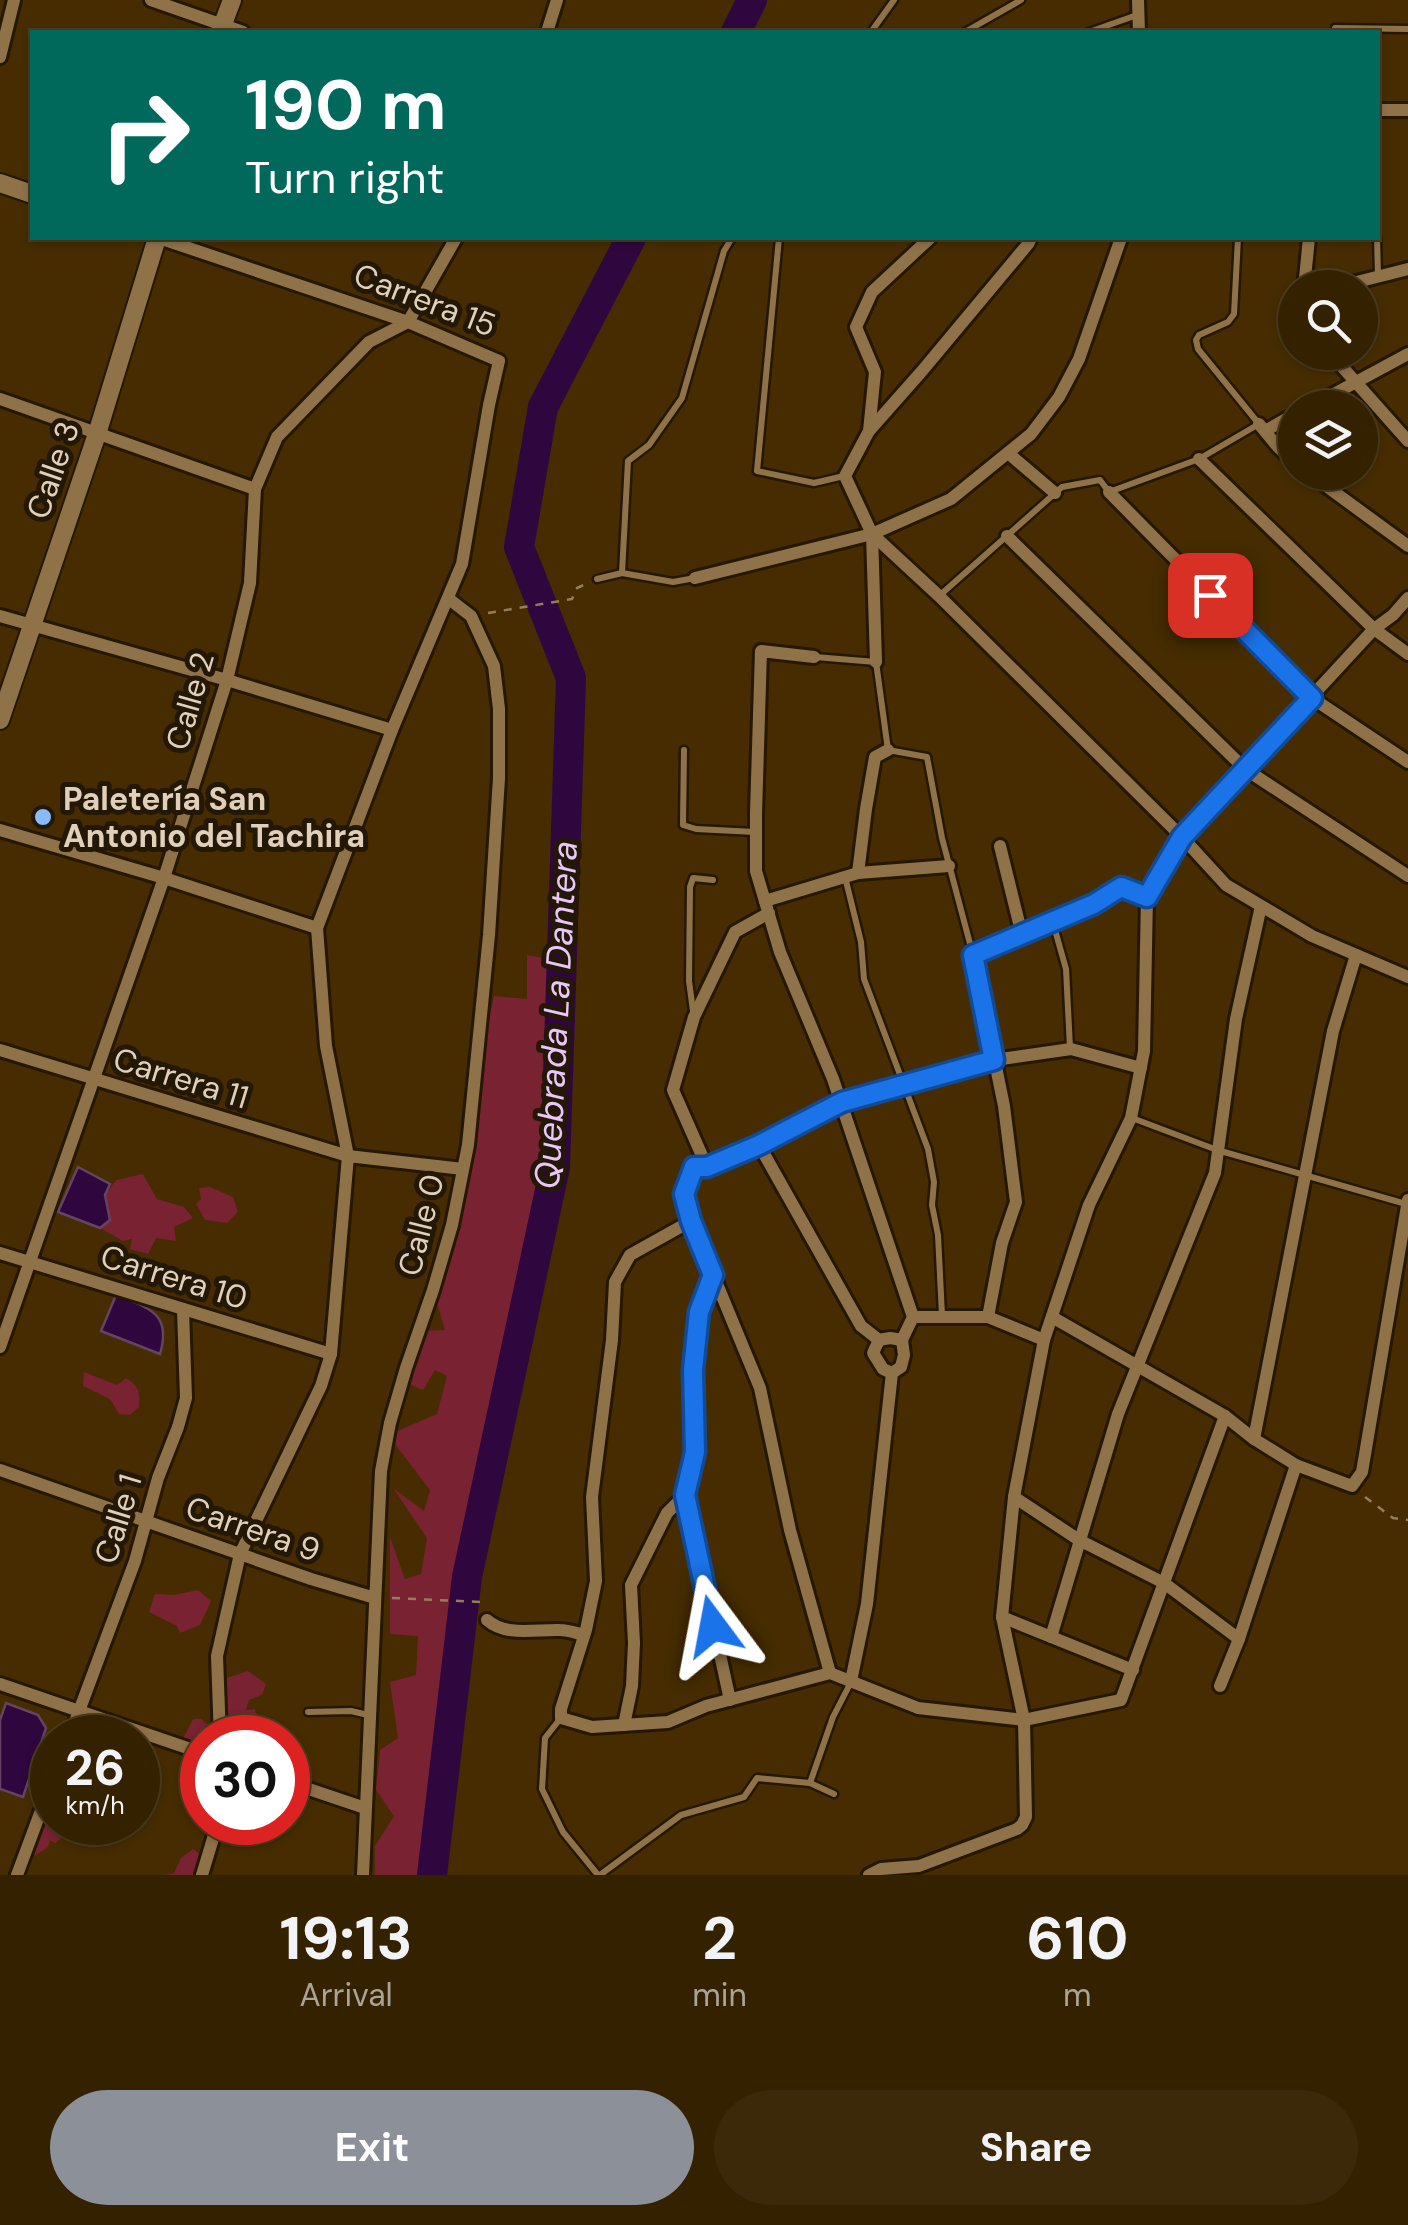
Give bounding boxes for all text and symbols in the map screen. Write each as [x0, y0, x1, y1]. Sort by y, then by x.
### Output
text: 190 m [245, 60, 447, 151]
icon: right [80, 70, 210, 200]
text: Turn right [245, 148, 444, 207]
street label: Carrera 15 [348, 254, 502, 346]
map controls [1278, 270, 1378, 490]
button: search [1278, 270, 1378, 370]
button: layers [1278, 390, 1378, 490]
street label: Calle 3 [17, 416, 89, 524]
pin [1168, 553, 1253, 638]
icon: arrive [1183, 568, 1238, 623]
street label: Calle 2 [156, 647, 224, 755]
place label: Paletería San Antonio del Tachira [63, 778, 365, 857]
marker: Paletería San Antonio del Tachira [32, 806, 54, 828]
water label: Quebrada La Dantera [524, 840, 588, 1190]
street label: Carrera 11 [108, 1038, 254, 1118]
street label: Calle 0 [388, 1170, 454, 1280]
street label: Carrera 10 [96, 1235, 252, 1319]
street label: Calle 1 [85, 1469, 151, 1569]
street label: Carrera 9 [180, 1486, 326, 1572]
position arrow [661, 1574, 765, 1678]
speed limit sign: 30 [180, 1715, 310, 1845]
text: 26 [65, 1735, 125, 1801]
text: km/h [65, 1789, 125, 1822]
text: 19:13 [280, 1899, 413, 1978]
text: 2 [702, 1899, 737, 1978]
text: 610 [1026, 1899, 1128, 1978]
text: Arrival [300, 1974, 393, 2016]
text: min [692, 1974, 747, 2016]
text: m [1063, 1974, 1092, 2016]
button: Exit [50, 2090, 694, 2205]
button: Share [714, 2090, 1358, 2205]

